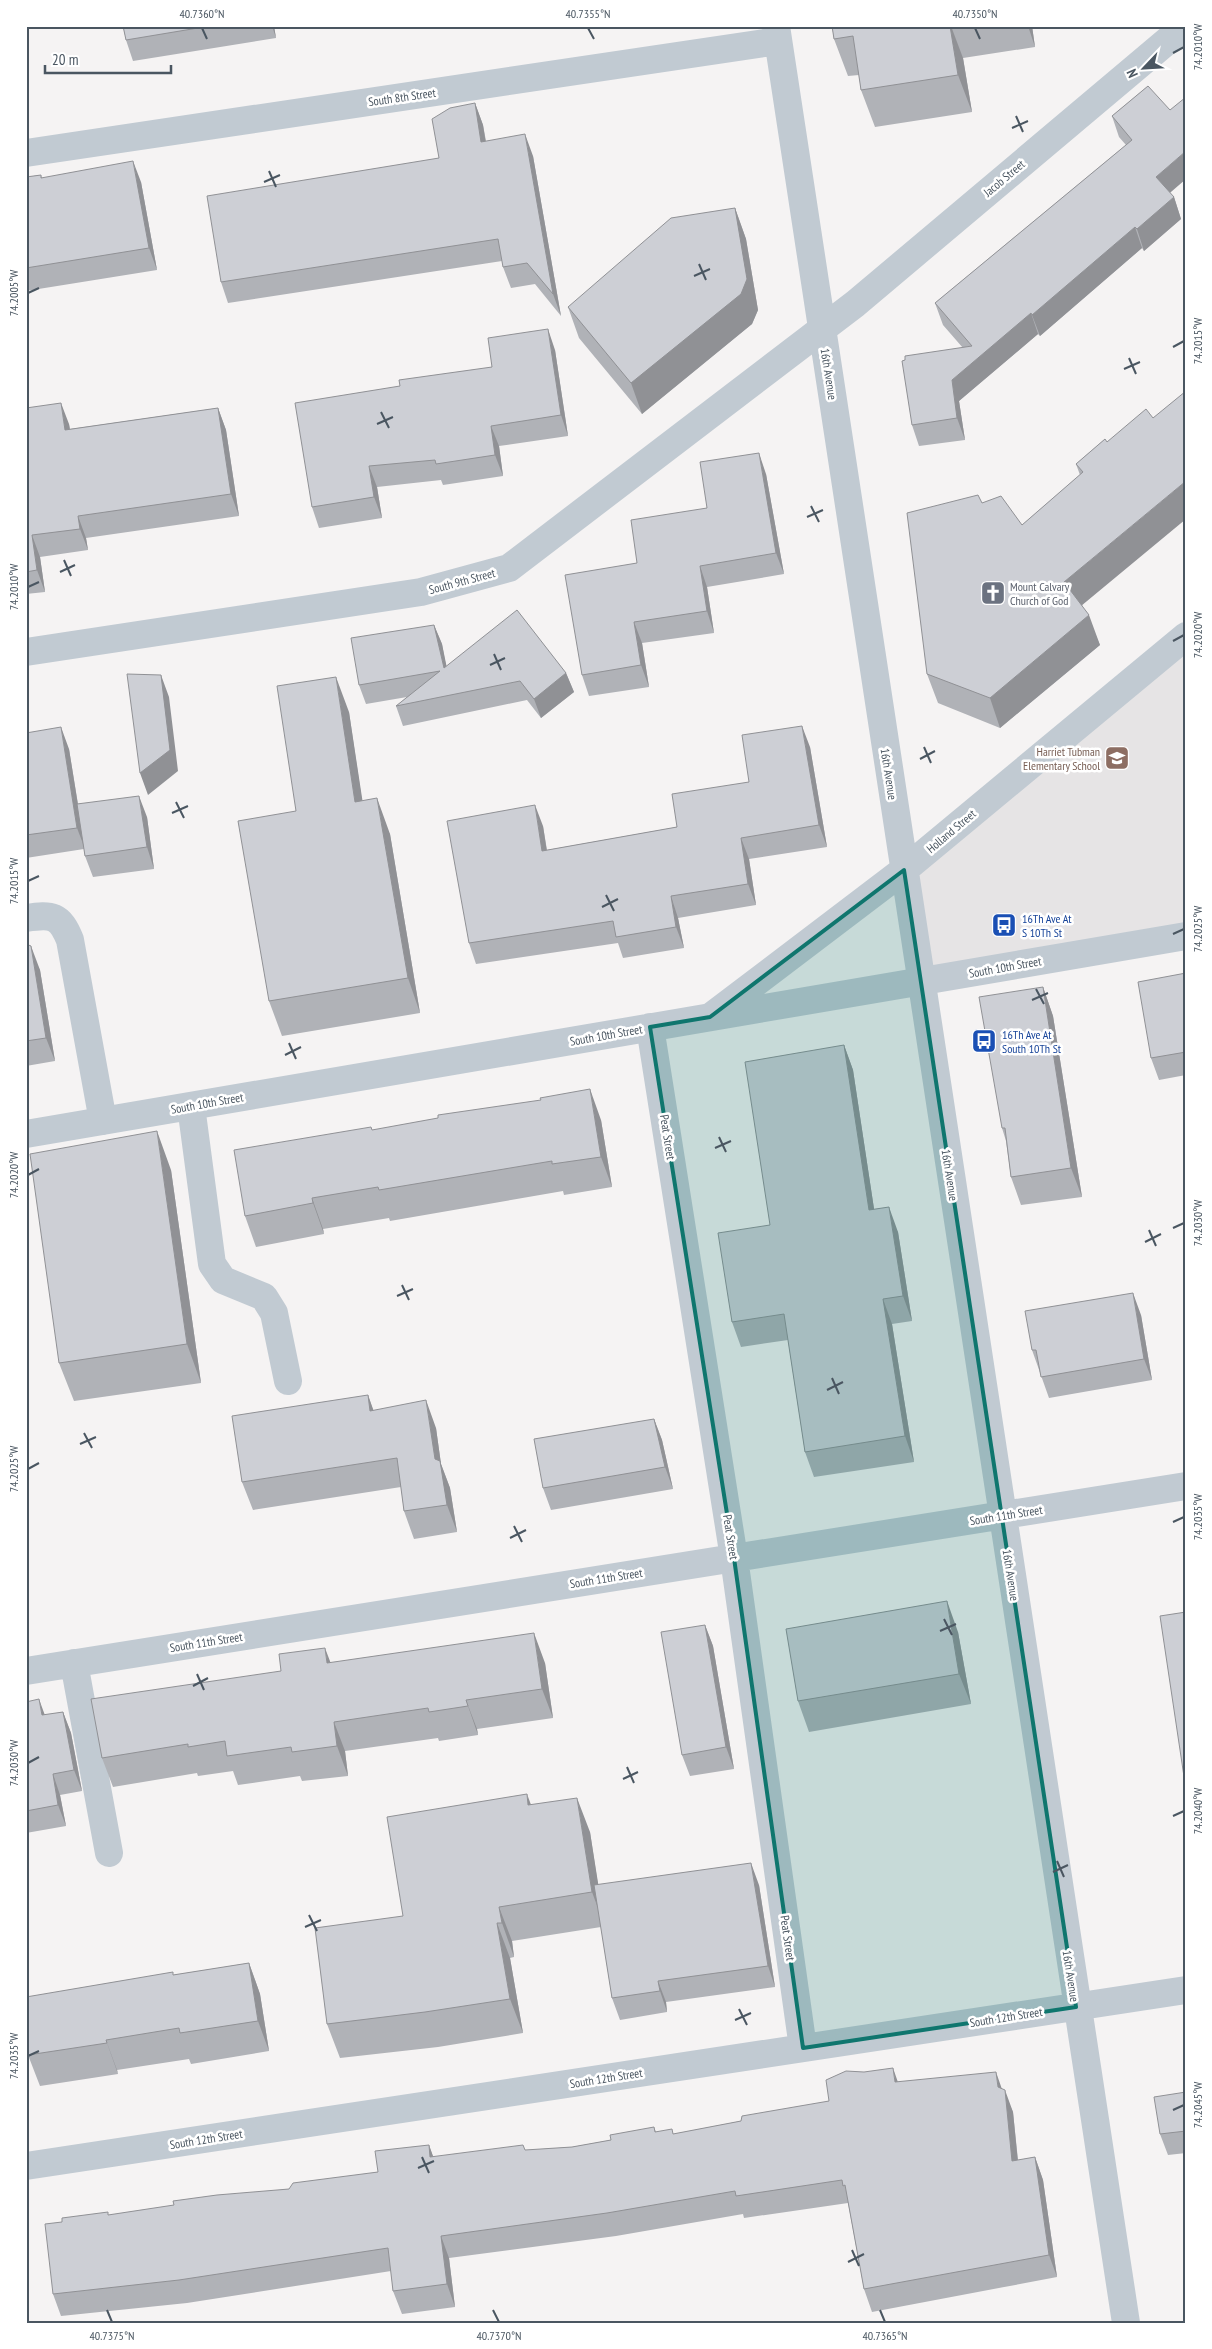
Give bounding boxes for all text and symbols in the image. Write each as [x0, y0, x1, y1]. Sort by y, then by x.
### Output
text: 40.7360°N [179, 6, 225, 21]
text: 40.7355°N [565, 6, 611, 21]
text: 40.7350°N [952, 6, 998, 21]
text: 74.2010°W [1190, 24, 1205, 70]
scale bar [45, 42, 171, 74]
north arrow [1120, 42, 1170, 92]
text: 20 m [52, 50, 78, 69]
text: N [1122, 66, 1142, 81]
street label: South 8th Street [367, 85, 437, 109]
street label: Jacob Street [979, 156, 1028, 200]
text: 74.2005°W [6, 270, 21, 316]
text: 74.2015°W [1190, 318, 1205, 364]
street label: 16th Avenue [818, 347, 840, 401]
text: 74.2010°W [6, 564, 21, 610]
street label: South 9th Street [427, 565, 497, 597]
place label: Mount Calvary Church of God [1010, 579, 1070, 608]
church icon: Mount Calvary Church of God [980, 580, 1006, 606]
text: 74.2020°W [1190, 612, 1205, 658]
place label: Harriet Tubman Elementary School [1023, 744, 1100, 773]
school or university icon: Harriet Tubman Elementary School [1104, 745, 1130, 771]
street label: 16th Avenue [878, 747, 900, 801]
street label: Holland Street [923, 806, 979, 856]
text: 74.2015°W [6, 858, 21, 904]
text: 74.2025°W [1190, 906, 1205, 952]
place label: 16Th Ave At S 10Th St [1022, 911, 1072, 940]
bus stop icon: 16Th Ave At S 10Th St [991, 912, 1017, 938]
street label: South 10th Street [968, 953, 1043, 981]
street label: South 10th Street [569, 1021, 644, 1049]
place label: 16Th Ave At South 10Th St [1002, 1027, 1062, 1056]
bus stop icon: 16Th Ave At South 10Th St [971, 1028, 997, 1054]
street label: South 10th Street [170, 1089, 245, 1117]
street label: Peat Street [657, 1113, 679, 1161]
street label: 16th Avenue [939, 1148, 961, 1202]
text: 74.2020°W [6, 1152, 21, 1198]
text: 74.2030°W [1190, 1200, 1205, 1246]
text: 74.2025°W [6, 1446, 21, 1492]
text: 74.2035°W [1190, 1494, 1205, 1540]
street label: South 11th Street [969, 1502, 1044, 1528]
street label: Peat Street [720, 1513, 742, 1561]
street label: 16th Avenue [1000, 1548, 1022, 1602]
street label: South 11th Street [569, 1565, 644, 1591]
street label: South 11th Street [169, 1629, 244, 1655]
text: 74.2030°W [6, 1740, 21, 1786]
text: 74.2040°W [1190, 1788, 1205, 1834]
street label: Peat Street [777, 1914, 799, 1962]
street label: 16th Avenue [1060, 1949, 1082, 2003]
street label: South 12th Street [969, 2004, 1044, 2030]
text: 74.2035°W [6, 2033, 21, 2079]
street label: South 12th Street [569, 2065, 644, 2091]
text: 74.2045°W [1190, 2082, 1205, 2128]
street label: South 12th Street [169, 2126, 244, 2152]
text: 40.7375°N [89, 2328, 135, 2343]
text: 40.7370°N [476, 2328, 522, 2343]
text: 40.7365°N [862, 2328, 908, 2343]

